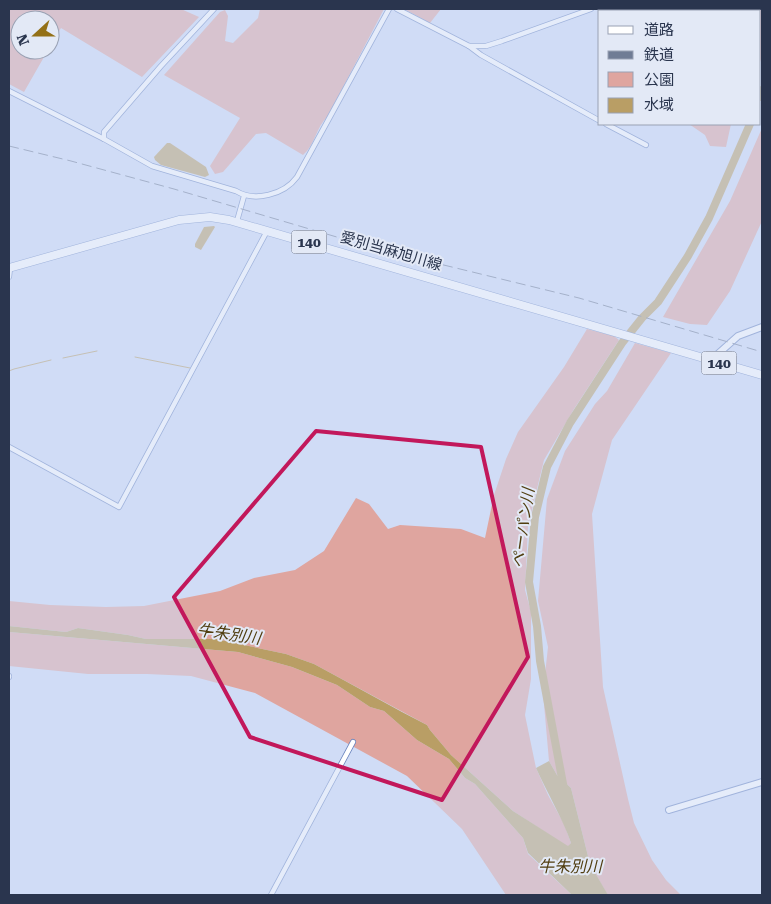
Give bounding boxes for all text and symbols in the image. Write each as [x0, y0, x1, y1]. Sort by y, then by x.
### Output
north arrow [10, 10, 60, 60]
legend [598, 10, 761, 125]
text: 道路 [644, 21, 674, 39]
text: N [13, 32, 32, 48]
text: 鉄道 [644, 46, 674, 64]
text: 公園 [644, 71, 674, 89]
text: 水域 [644, 96, 674, 114]
street label: 愛別当麻旭川線 [338, 228, 444, 274]
road number: 140 [292, 230, 326, 253]
road number: 140 [702, 352, 736, 374]
water label: ペーパン川 [508, 485, 538, 569]
water label: 牛朱別川 [196, 620, 264, 648]
water label: 牛朱別川 [538, 857, 604, 876]

